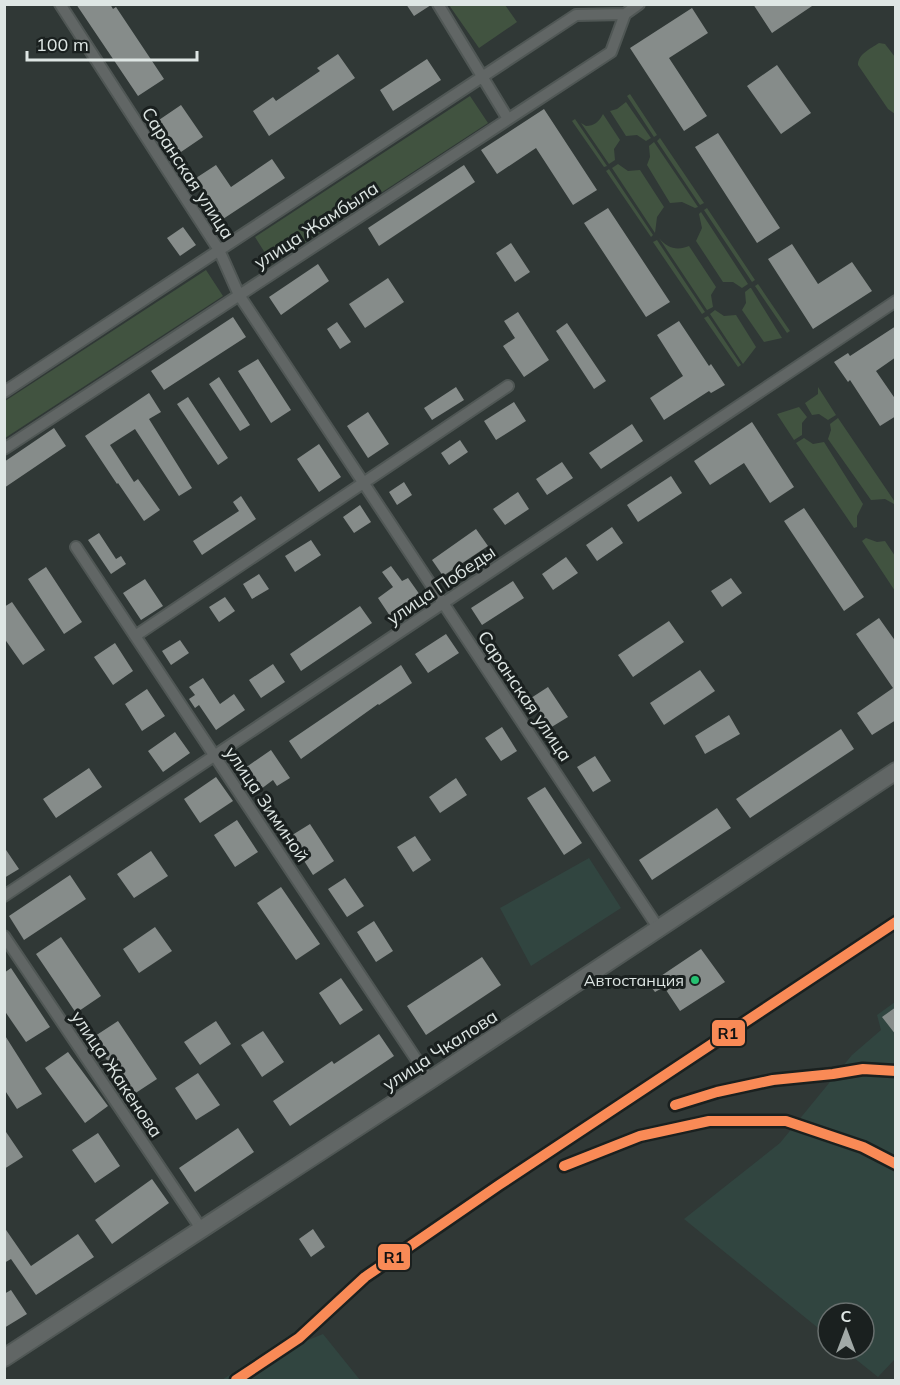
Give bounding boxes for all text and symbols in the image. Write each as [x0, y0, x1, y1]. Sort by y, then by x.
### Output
scale bar [27, 24, 196, 62]
text: 100 m [36, 33, 89, 56]
street label: Саранская улица [137, 103, 239, 243]
street label: улица Жамбыла [250, 176, 382, 274]
street label: улица Победы [382, 540, 500, 630]
street label: Саранская улица [473, 626, 577, 766]
street label: улица Зиминой [220, 742, 314, 866]
place label: Автостанция [584, 970, 684, 990]
marker: Автостанция [689, 974, 701, 986]
street label: улица Чкалова [378, 1004, 502, 1096]
street label: улица Жакенова [66, 1006, 168, 1142]
line badge: R1 [711, 1019, 746, 1047]
text: R1 [718, 1023, 738, 1043]
line badge: R1 [377, 1243, 411, 1271]
text: R1 [384, 1247, 404, 1267]
north arrow [816, 1301, 876, 1361]
text: С [841, 1306, 852, 1326]

